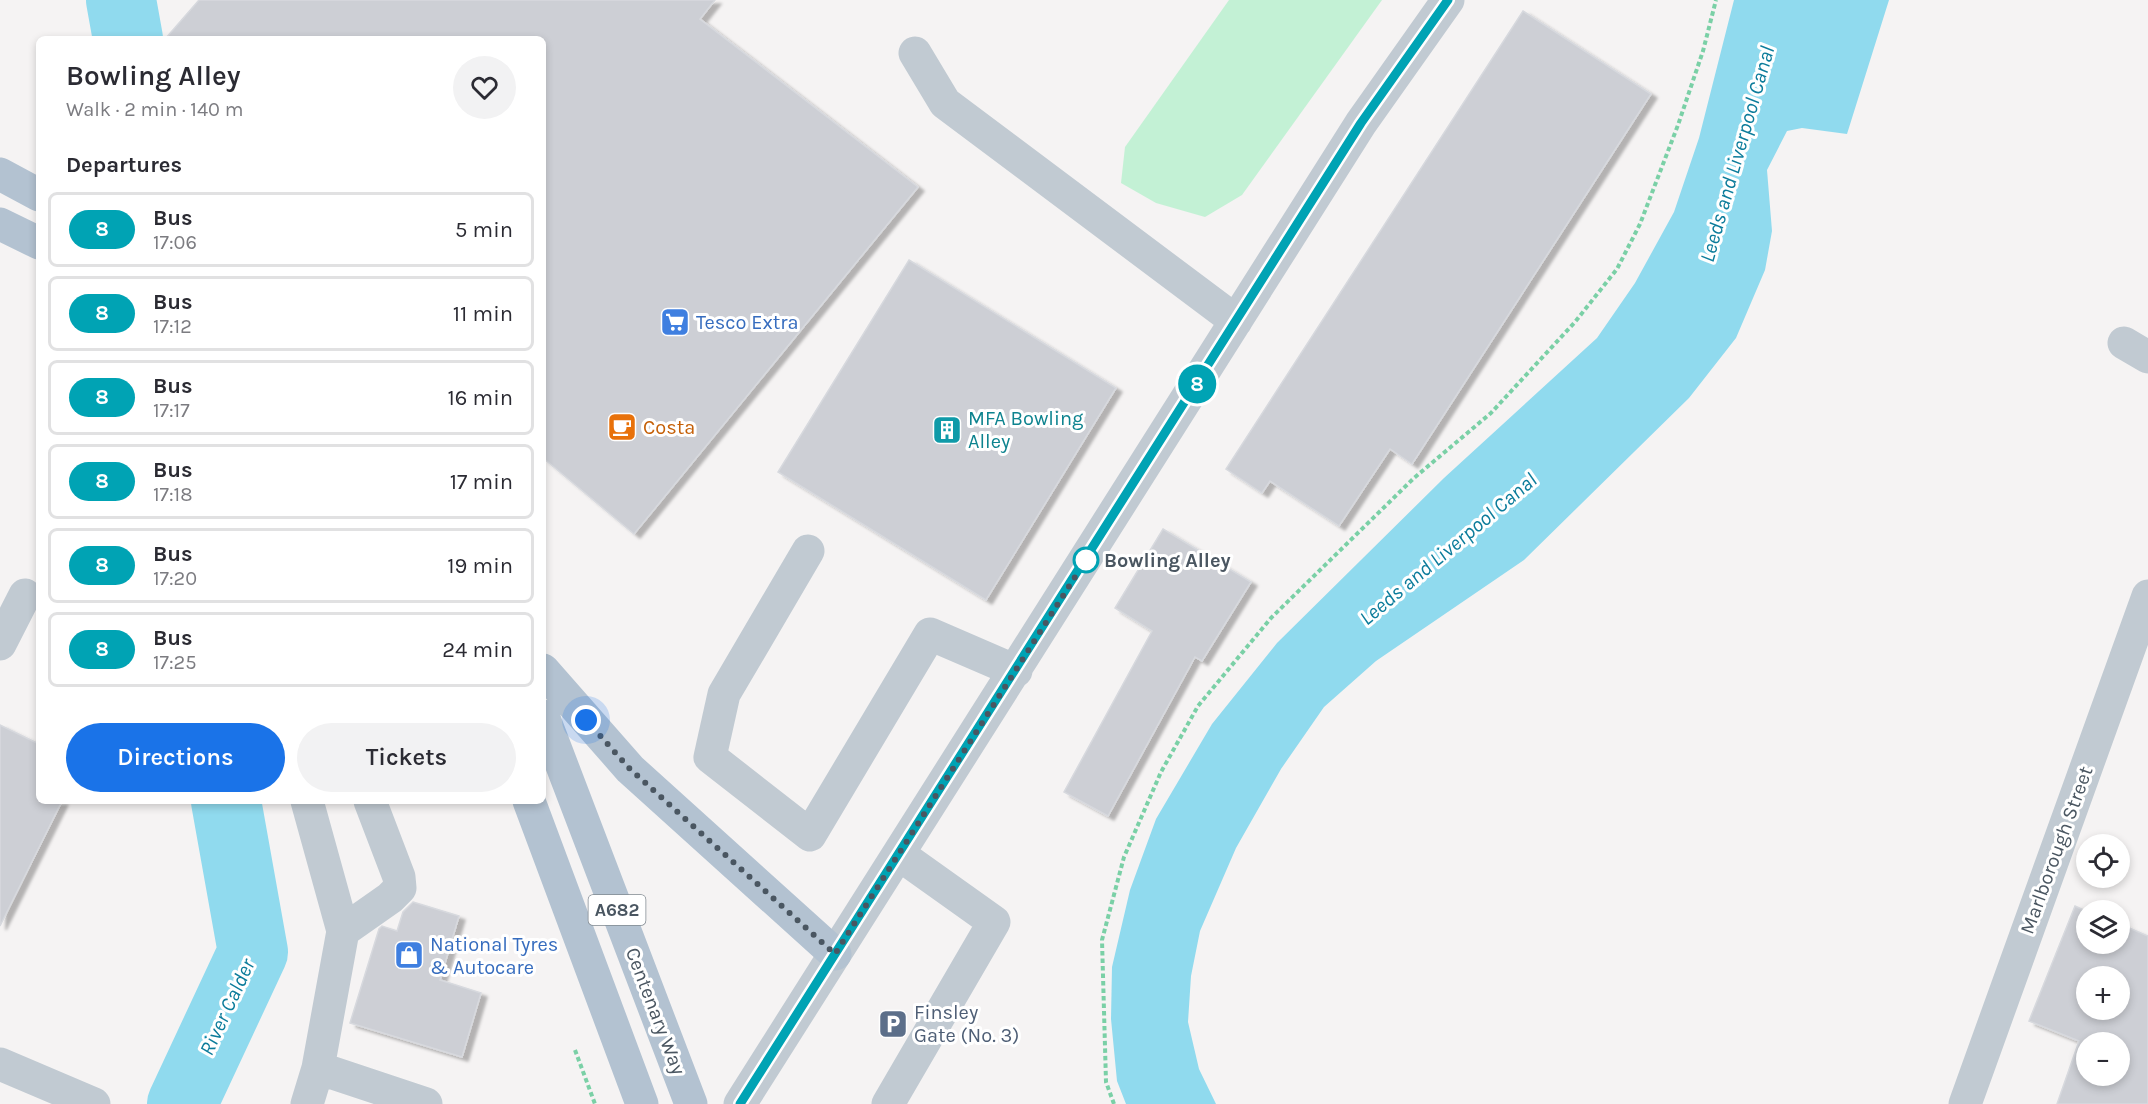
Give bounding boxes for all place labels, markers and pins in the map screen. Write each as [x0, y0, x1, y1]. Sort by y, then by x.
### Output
supermarket icon: Tesco Extra [659, 306, 691, 338]
place label: Tesco Extra [696, 311, 799, 334]
place label: MFA Bowling Alley [968, 407, 1083, 453]
cafe icon: Costa [606, 411, 638, 443]
building icon: MFA Bowling Alley [931, 414, 963, 446]
place label: Costa [643, 416, 695, 439]
marker: Bowling Alley [1073, 547, 1099, 573]
place label: Bowling Alley [1104, 549, 1231, 572]
place label: National Tyres & Autocare [430, 933, 558, 979]
shop icon: National Tyres & Autocare [393, 939, 425, 971]
place label: Finsley Gate (No. 3) [914, 1001, 1019, 1047]
parking icon: Finsley Gate (No. 3) [877, 1008, 909, 1040]

